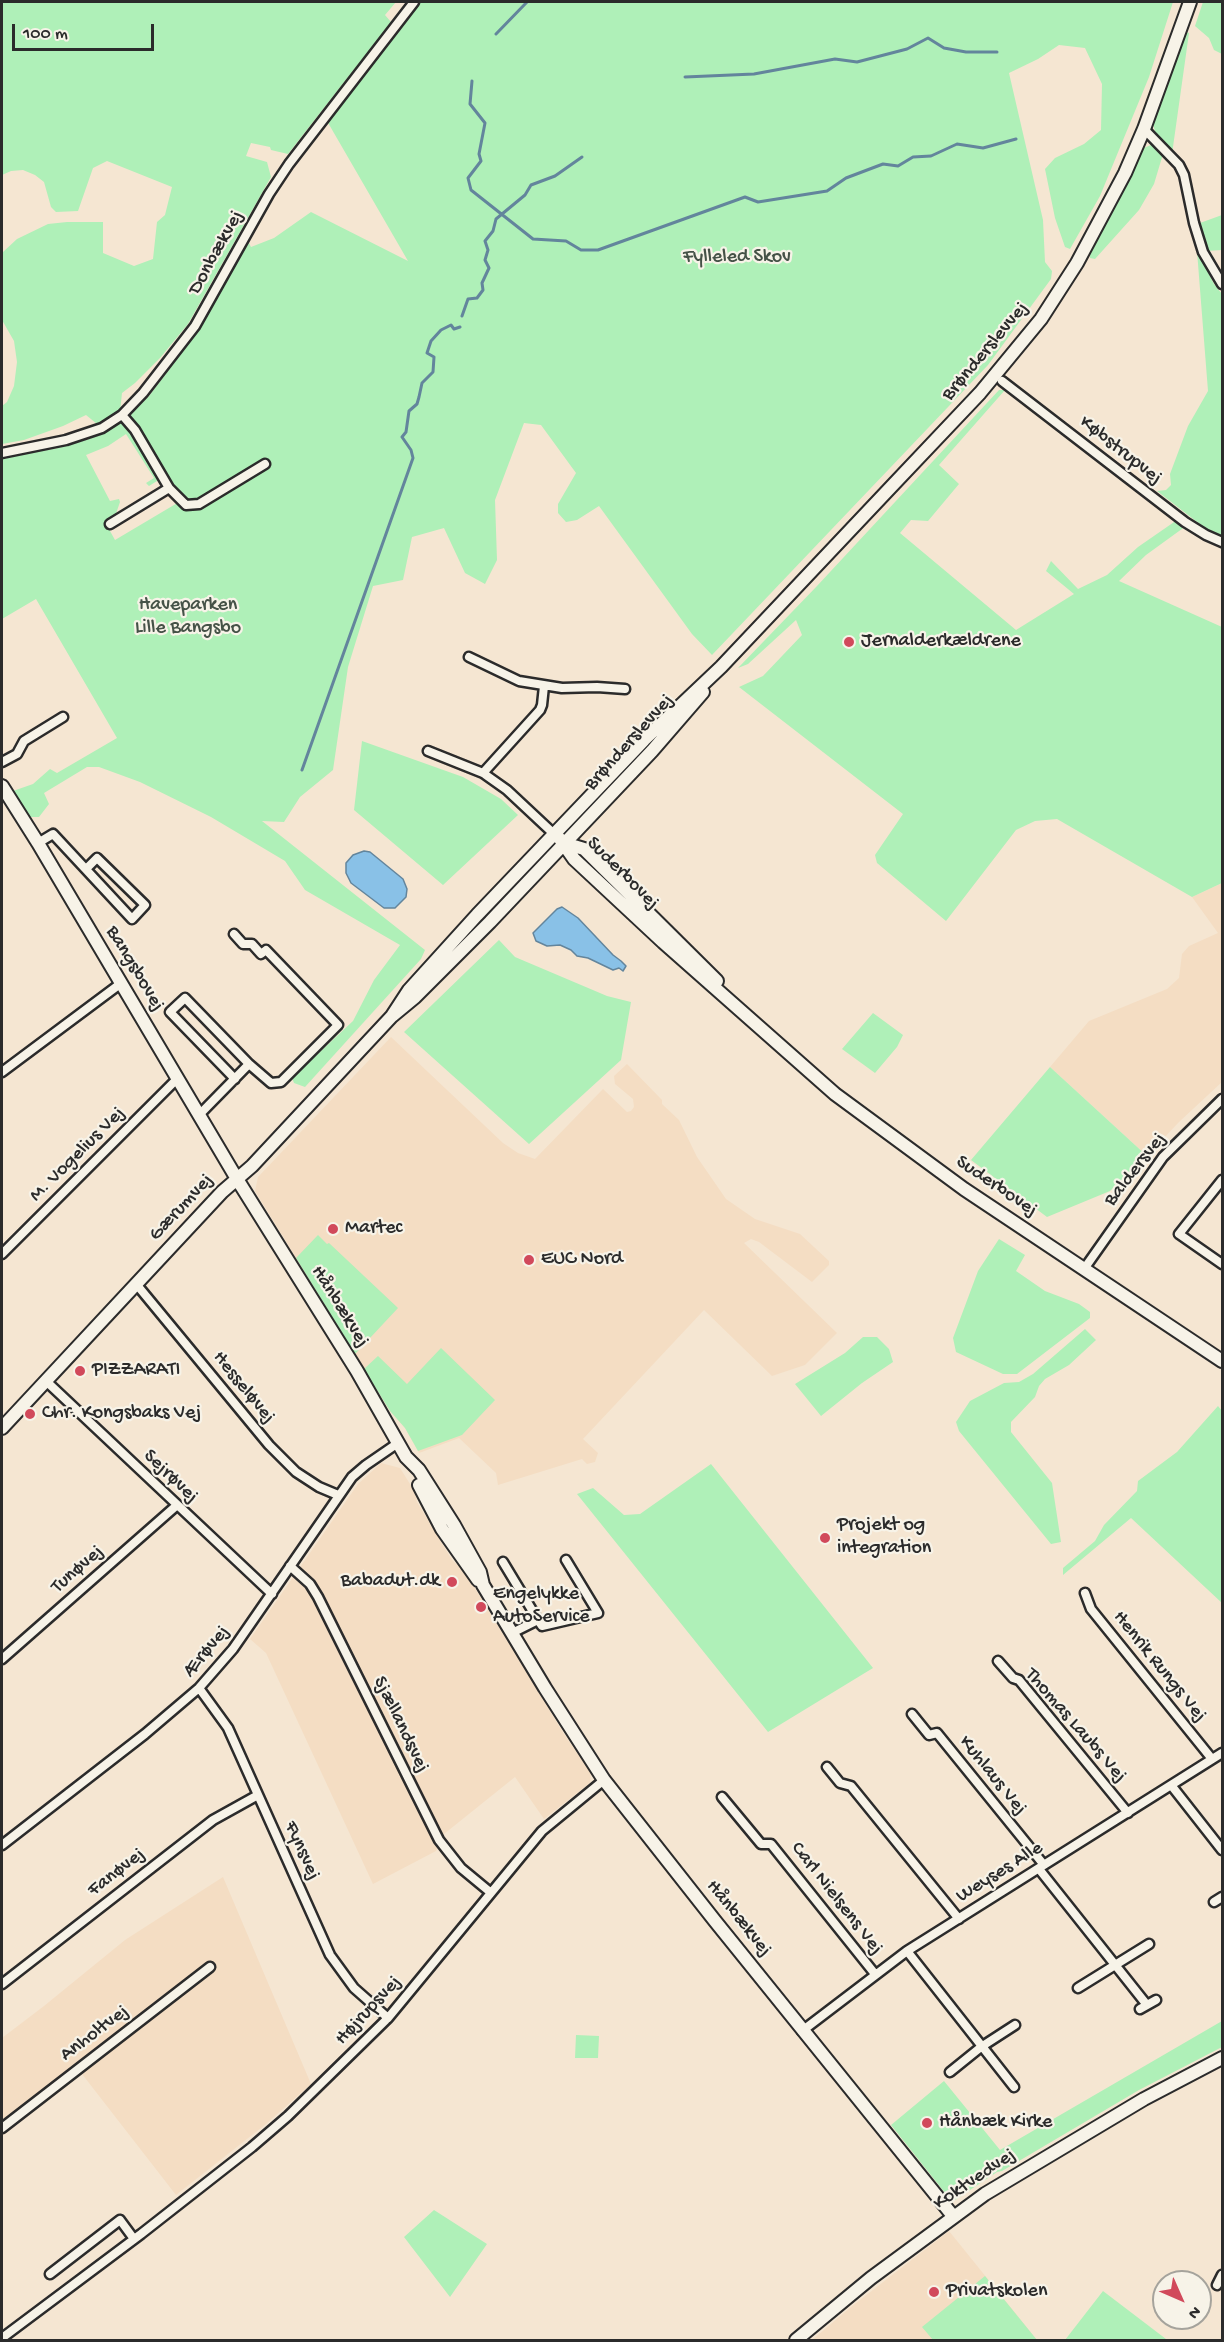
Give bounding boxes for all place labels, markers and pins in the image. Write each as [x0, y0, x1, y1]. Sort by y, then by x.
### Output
place label: Jernalderkældrene [861, 630, 1021, 654]
marker: Jernalderkældrene [842, 635, 856, 649]
place label: Martec [345, 1217, 402, 1241]
marker: Martec [326, 1222, 340, 1236]
place label: EUC Nord [541, 1248, 623, 1272]
marker: EUC Nord [522, 1253, 536, 1267]
place label: PIZZARATI [92, 1359, 180, 1383]
marker: PIZZARATI [73, 1364, 87, 1378]
place label: Chr. Kongsbaks Vej [42, 1402, 201, 1426]
marker: Chr. Kongsbaks Vej [23, 1407, 37, 1421]
place label: Projekt og integration [837, 1514, 931, 1561]
marker: Projekt og integration [818, 1531, 832, 1545]
place label: Babadut.dk [341, 1570, 440, 1594]
marker: Babadut.dk [445, 1575, 459, 1589]
place label: Engelykke AutoService [493, 1583, 590, 1630]
marker: Engelykke AutoService [474, 1600, 488, 1614]
place label: Hånbæk Kirke [939, 2111, 1052, 2135]
marker: Hånbæk Kirke [920, 2116, 934, 2130]
place label: Privatskolen [946, 2280, 1047, 2304]
marker: Privatskolen [927, 2285, 941, 2299]

